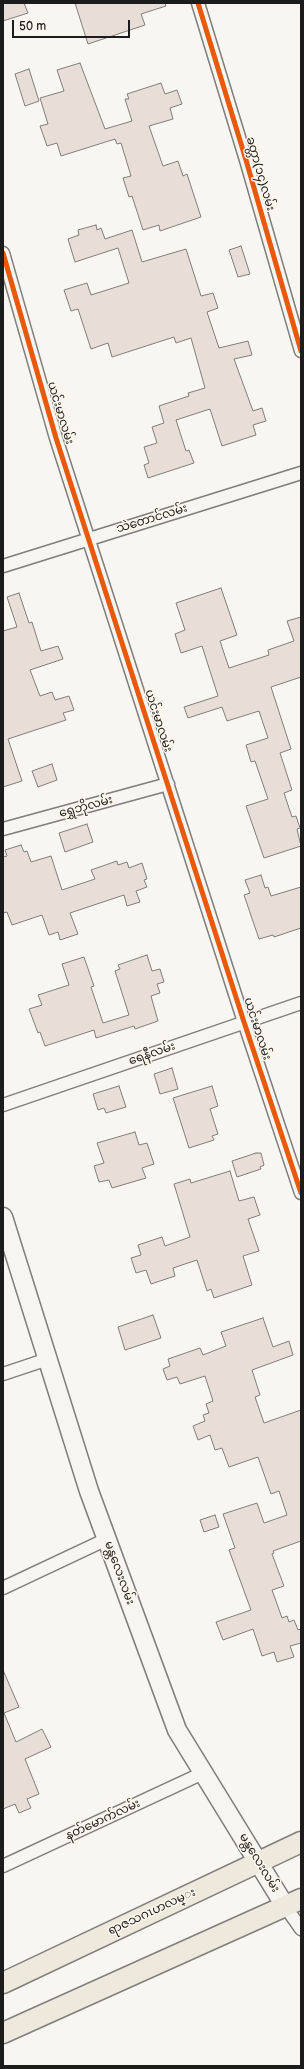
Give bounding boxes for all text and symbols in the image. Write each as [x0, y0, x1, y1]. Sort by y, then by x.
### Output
scale bar [14, 12, 132, 38]
text: 50 m [19, 19, 46, 34]
street label: ခတ္တာ(၁၄)လမ်း [243, 135, 277, 213]
street label: ယင်းမာလမ်း [44, 380, 76, 446]
street label: သဲတောင်လမ်း [115, 501, 189, 537]
street label: ယင်းမာလမ်း [141, 688, 175, 754]
street label: ရွှေဘိုလမ်း [58, 793, 114, 821]
street label: ယင်းမာလမ်း [240, 996, 274, 1062]
street label: ရေနီလမ်း [127, 1039, 177, 1069]
street label: မန္တလေးလမ်း [101, 1539, 137, 1607]
street label: နတ်မောက်လမ်း [63, 1796, 143, 1844]
street label: မန္တလေးလမ်း [236, 1831, 282, 1895]
street label: ရာဇသဂၤဟလမ္း [106, 1885, 198, 1939]

